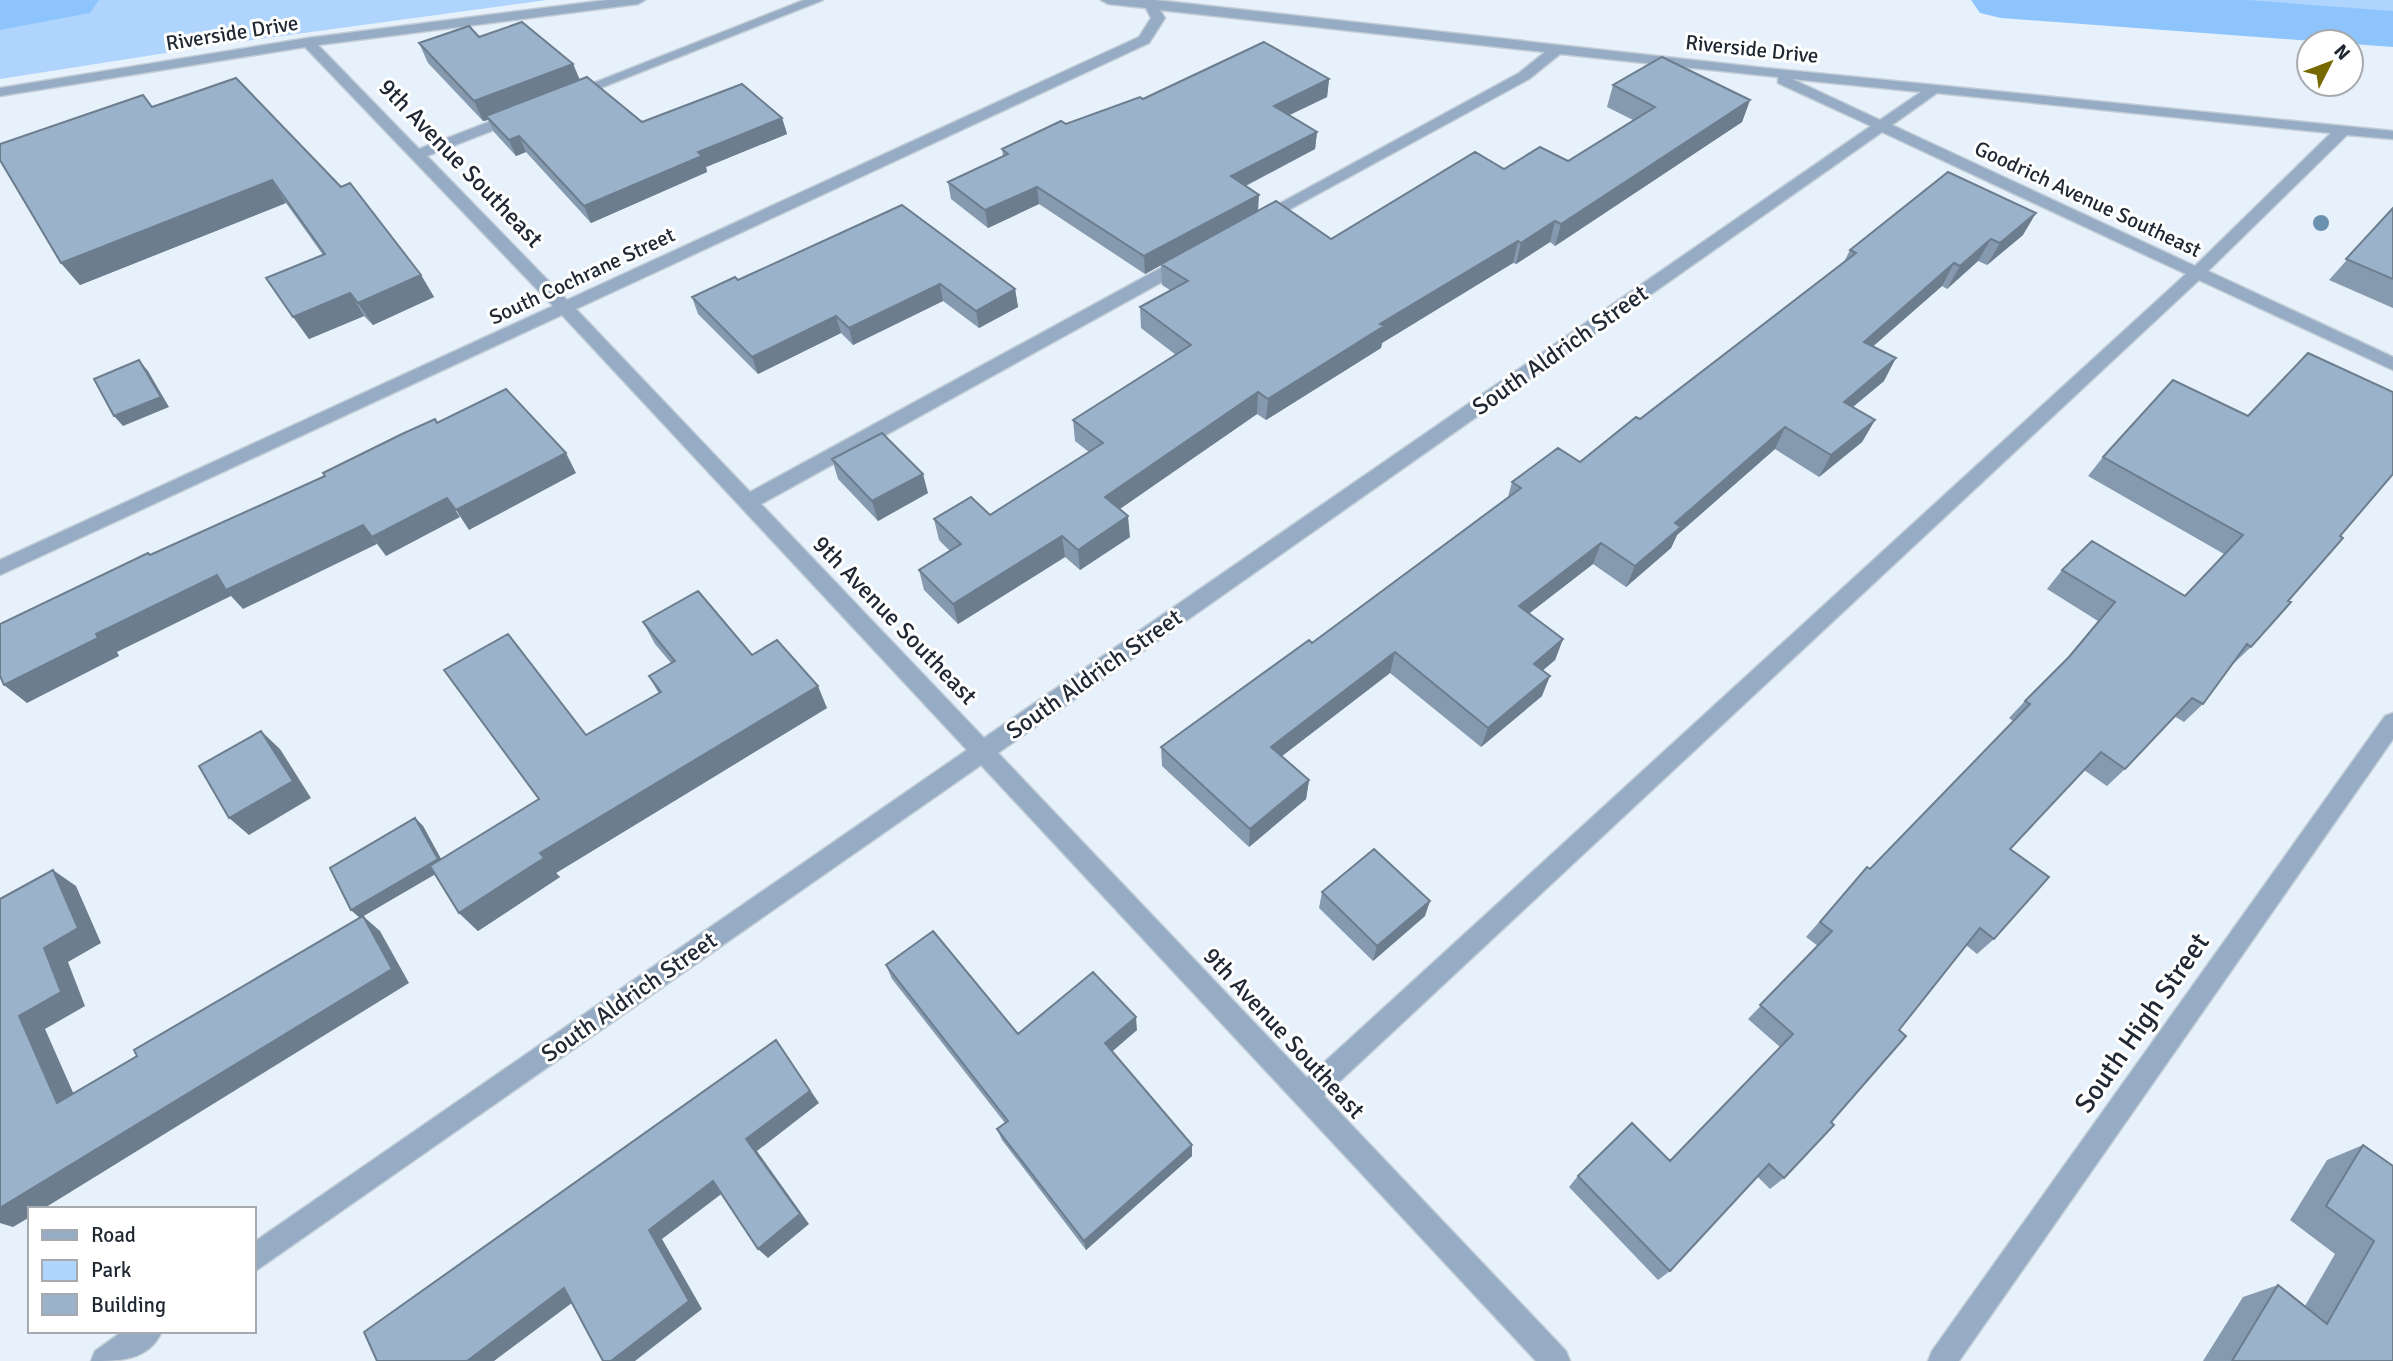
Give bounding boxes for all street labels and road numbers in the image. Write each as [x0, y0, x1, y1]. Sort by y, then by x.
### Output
street label: Riverside Drive [164, 10, 300, 56]
street label: Riverside Drive [1684, 29, 1820, 69]
street label: 9th Avenue Southeast [373, 72, 549, 254]
street label: Goodrich Avenue Southeast [1971, 135, 2205, 263]
street label: South Cochrane Street [485, 222, 679, 330]
street label: South Aldrich Street [1466, 278, 1654, 422]
street label: 9th Avenue Southeast [807, 529, 983, 711]
street label: South Aldrich Street [1000, 602, 1188, 746]
street label: South Aldrich Street [535, 925, 723, 1069]
street label: South High Street [2067, 926, 2217, 1120]
street label: 9th Avenue Southeast [1197, 941, 1371, 1125]

